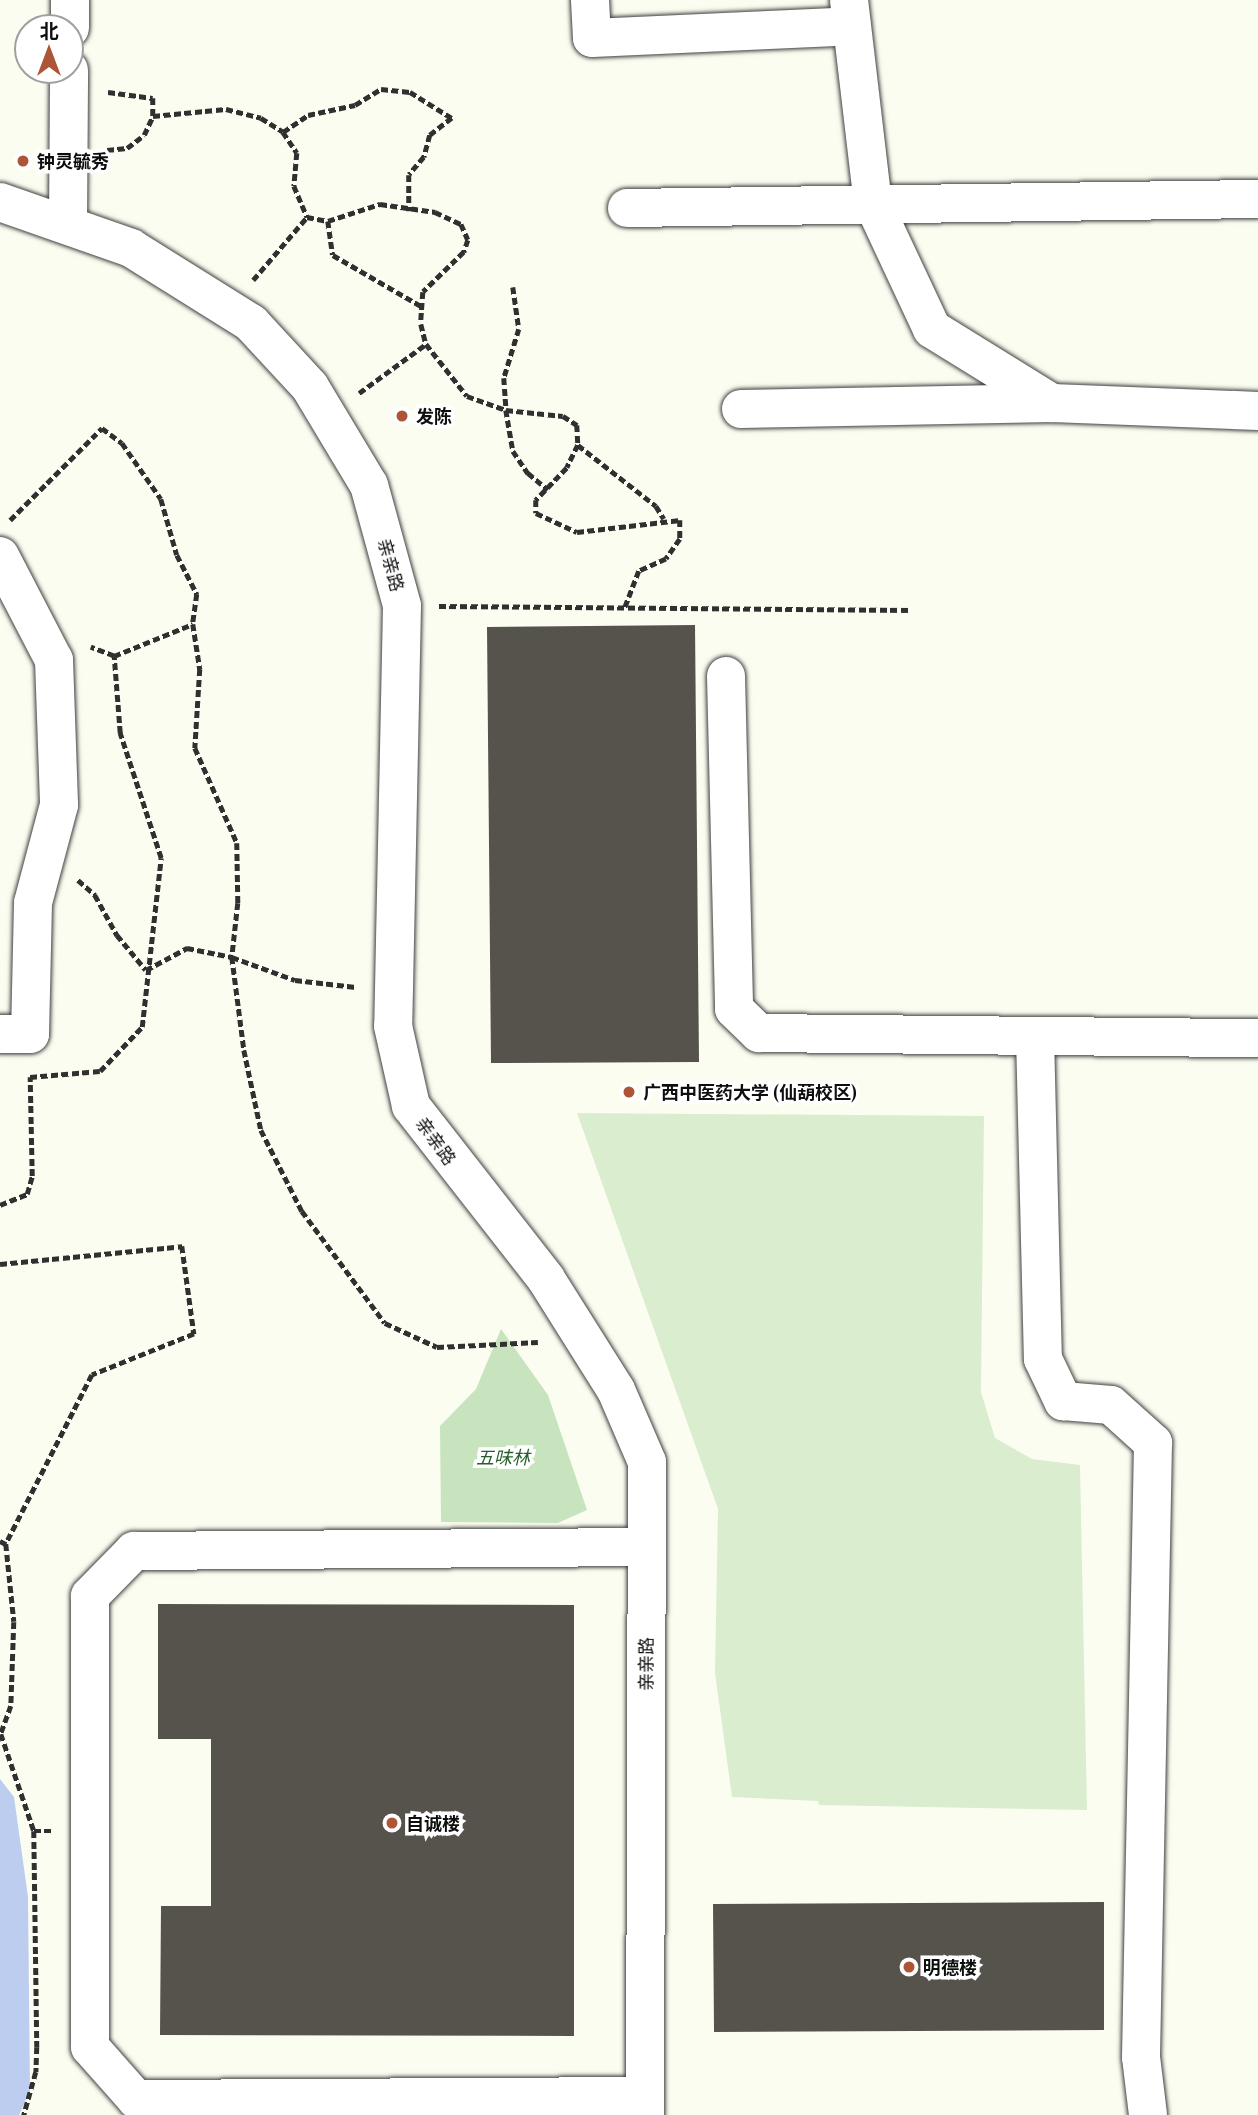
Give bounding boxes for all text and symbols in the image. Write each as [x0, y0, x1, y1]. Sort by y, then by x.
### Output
north arrow [14, 14, 84, 84]
text: 北 [39, 17, 59, 43]
place label: 钟灵毓秀 [37, 150, 109, 172]
marker: 钟灵毓秀 [15, 153, 31, 169]
place label: 发陈 [416, 405, 452, 427]
marker: 发陈 [394, 408, 410, 424]
street label: 亲亲路 [374, 536, 408, 594]
place label: 广西中医药大学 (仙葫校区) [643, 1081, 857, 1103]
marker: 广西中医药大学 (仙葫校区) [621, 1084, 637, 1100]
street label: 亲亲路 [411, 1113, 461, 1169]
park label: 五味林 [476, 1446, 530, 1468]
street label: 亲亲路 [635, 1637, 657, 1691]
place label: 自诚楼 [406, 1812, 460, 1834]
marker: 自诚楼 [384, 1815, 400, 1831]
place label: 明德楼 [923, 1956, 977, 1978]
marker: 明德楼 [901, 1959, 917, 1975]

